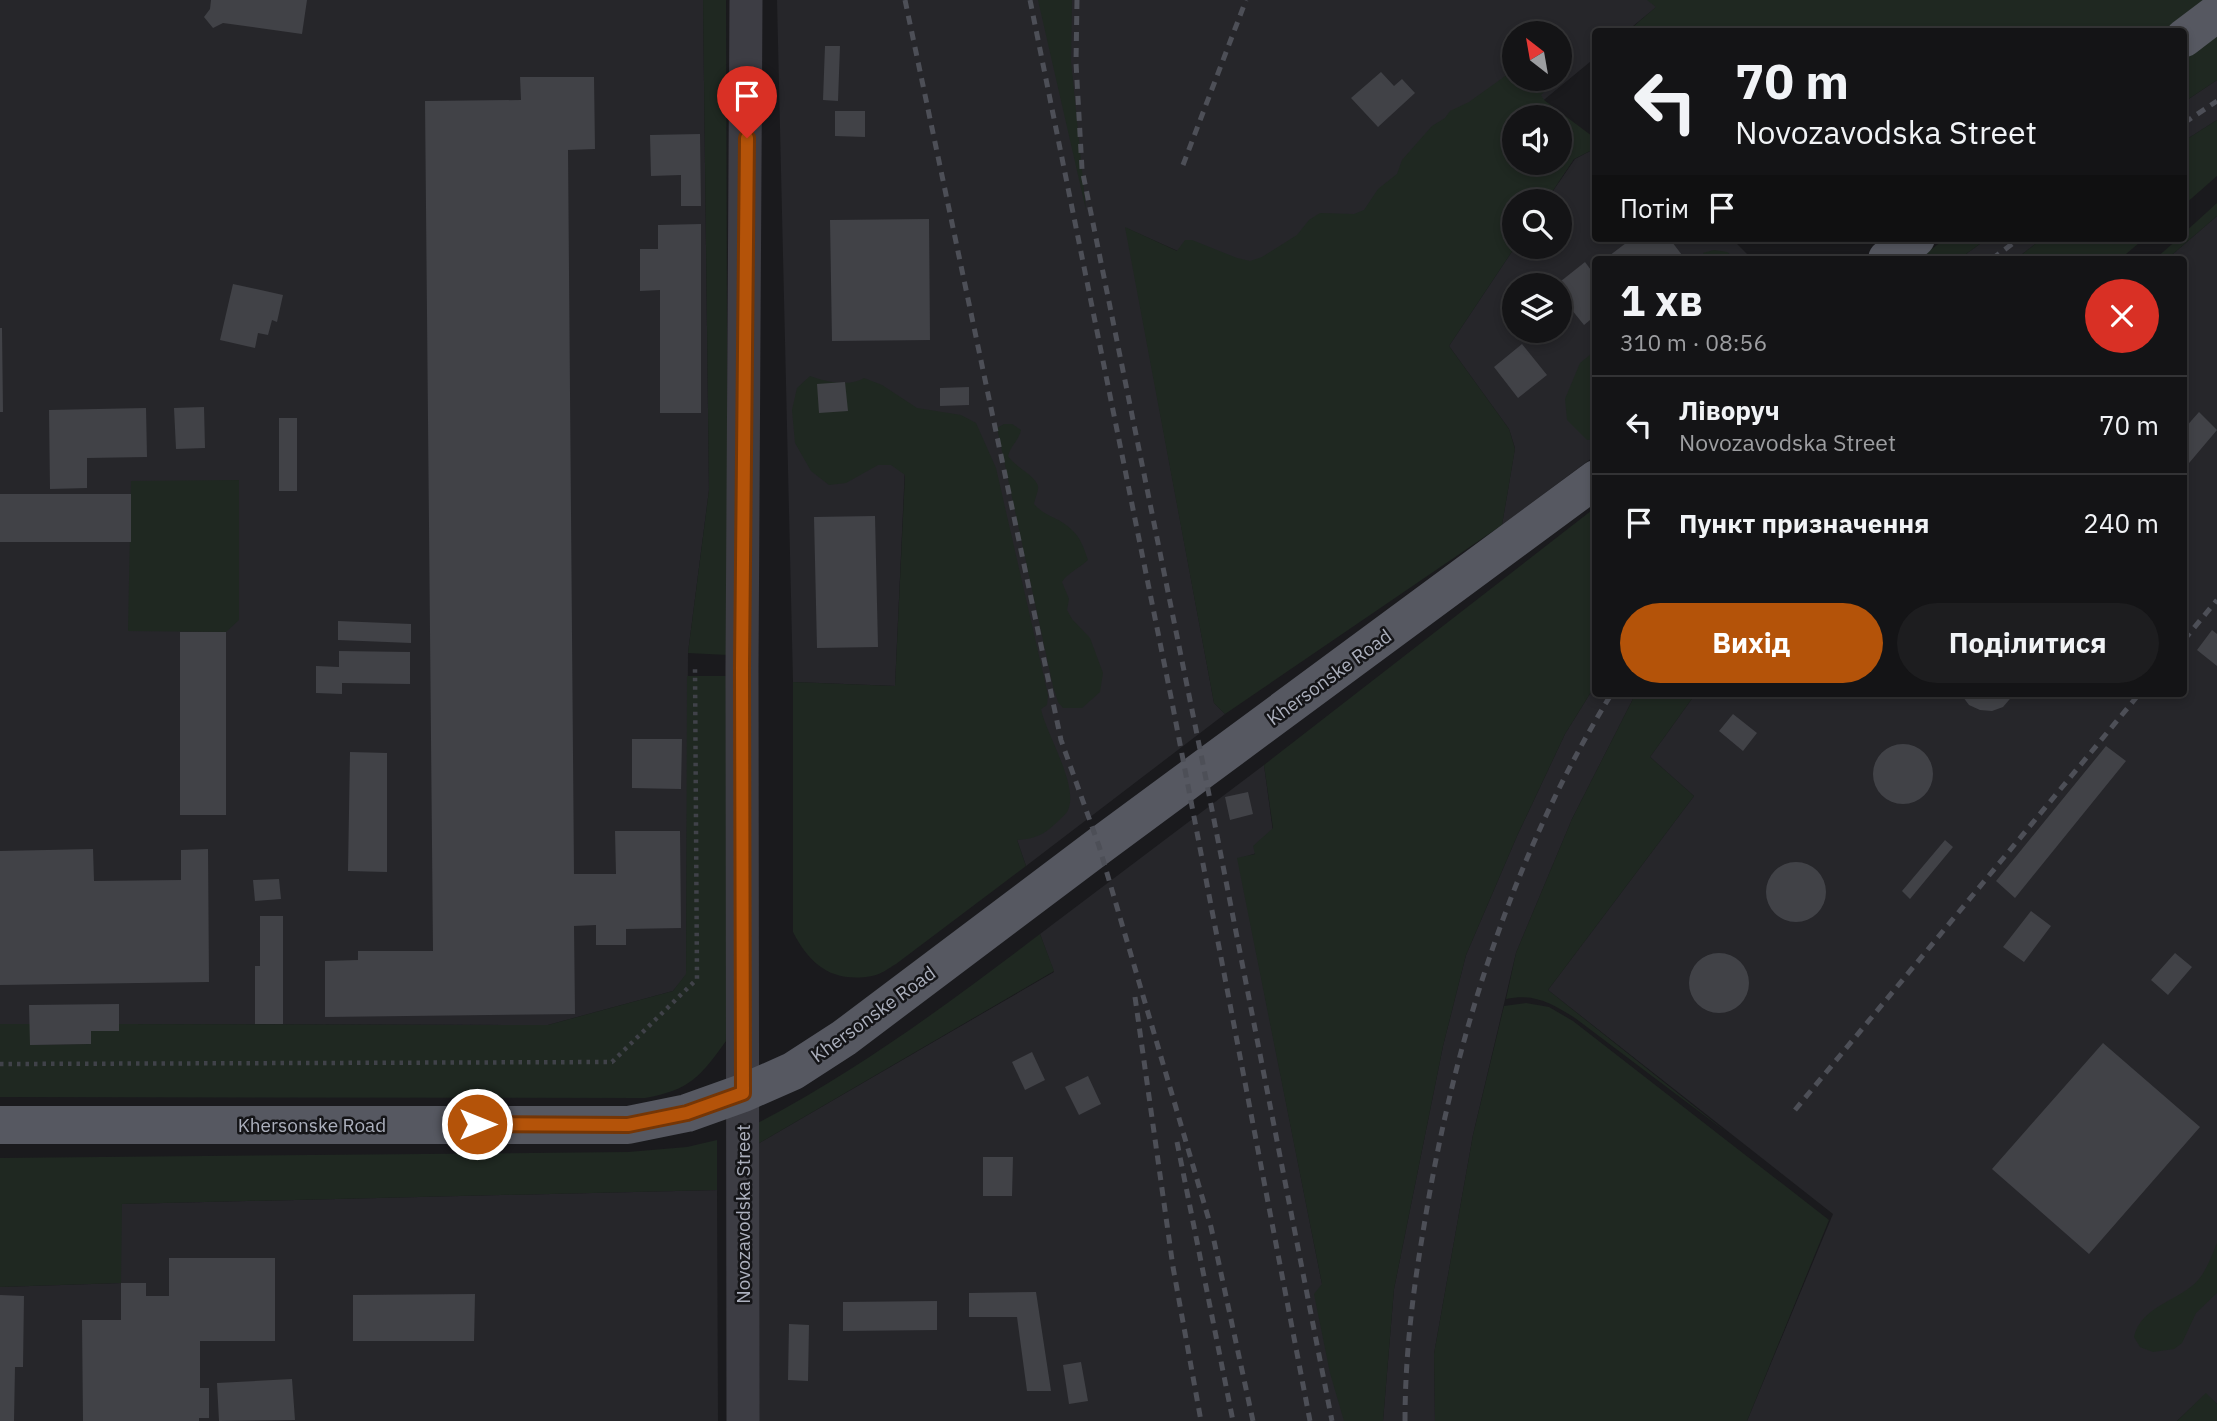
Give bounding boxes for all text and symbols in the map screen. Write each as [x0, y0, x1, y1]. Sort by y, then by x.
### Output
north arrow [1502, 21, 1572, 91]
map controls [1502, 21, 1572, 343]
text: 70 m [1735, 49, 1849, 112]
icon: left [1620, 56, 1711, 147]
pin [717, 66, 777, 138]
icon: arrive [728, 77, 766, 115]
button: sound [1502, 105, 1572, 175]
text: Novozavodska Street [1735, 111, 2037, 153]
button: search [1502, 189, 1572, 259]
icon: arrive [1703, 189, 1741, 227]
text: Потім [1620, 191, 1689, 225]
button: layers [1502, 273, 1572, 343]
text: 1 хв [1620, 273, 1703, 328]
button: close [2085, 279, 2159, 353]
text: 310 m · 08:56 [1620, 327, 1767, 357]
text: Ліворуч [1679, 393, 1780, 427]
icon: left [1620, 406, 1658, 444]
text: 70 m [2099, 408, 2159, 442]
text: Novozavodska Street [1679, 427, 1896, 457]
icon: arrive [1620, 504, 1658, 542]
text: Пункт призначення [1679, 506, 1929, 540]
text: 240 m [2083, 506, 2159, 540]
button: Вихід [1620, 603, 1883, 683]
button: Поділитися [1897, 603, 2159, 683]
street label: Khersonske Road [1262, 624, 1396, 730]
street label: Khersonske Road [806, 961, 940, 1067]
position arrow [440, 1087, 514, 1161]
street label: Khersonske Road [238, 1113, 386, 1137]
street label: Novozavodska Street [731, 1124, 755, 1304]

